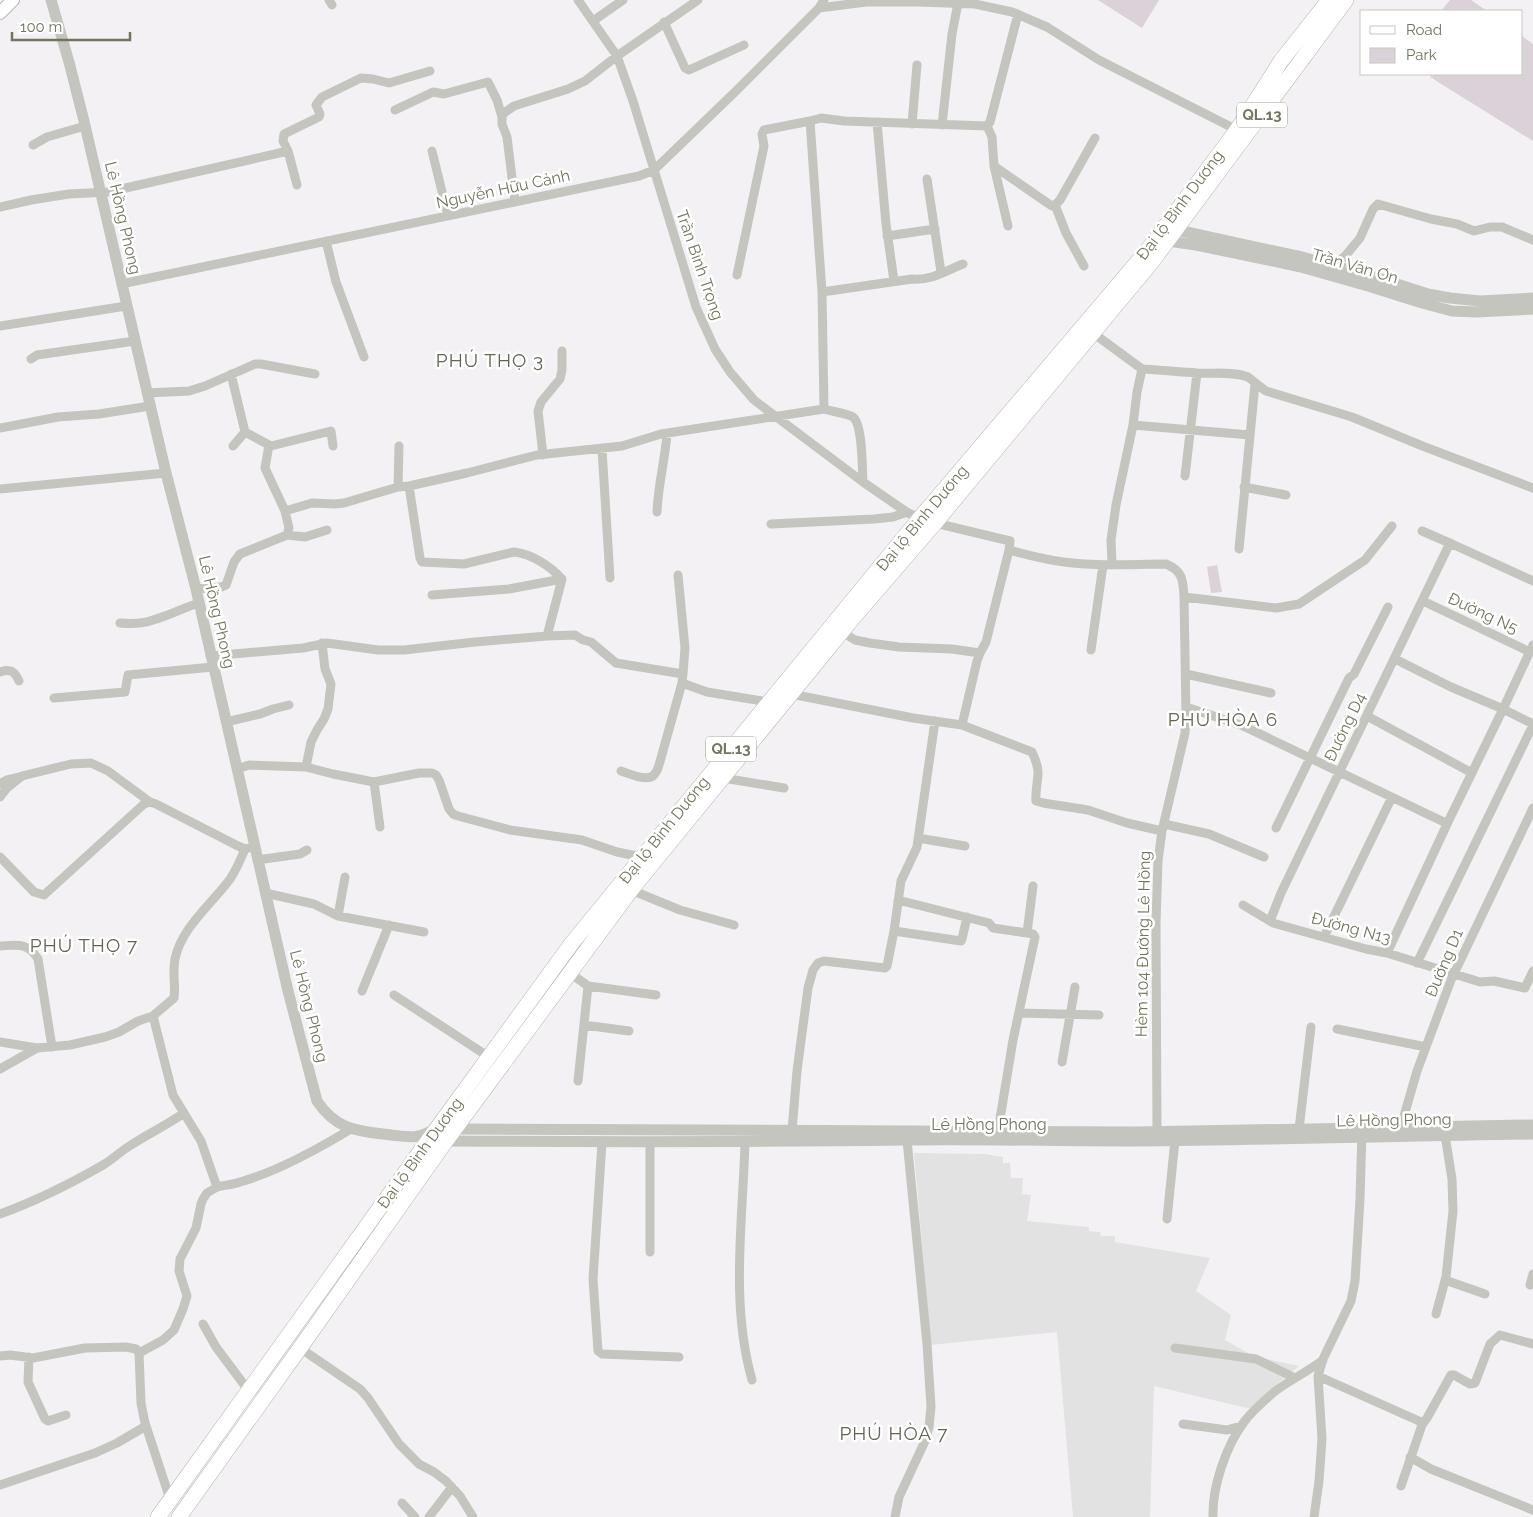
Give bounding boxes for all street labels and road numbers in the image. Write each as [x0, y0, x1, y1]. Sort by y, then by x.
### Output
road number: QL.13 [1237, 102, 1287, 128]
street label: Đại lộ Bình Dương [1133, 146, 1227, 264]
street label: Lê Hồng Phong [101, 160, 145, 276]
street label: Nguyễn Hữu Cảnh [434, 166, 572, 212]
street label: Trần Bình Trọng [672, 208, 728, 322]
street label: Trần Văn Ơn [1310, 245, 1400, 287]
street label: Đại lộ Bình Dương [872, 461, 972, 575]
street label: Lê Hồng Phong [195, 554, 239, 670]
street label: Đường N5 [1445, 589, 1521, 638]
street label: Đường D4 [1320, 689, 1370, 764]
road number: QL.13 [706, 736, 756, 762]
street label: Đại lộ Bình Dương [615, 773, 713, 887]
street label: Hẻm 104 Đường Lê Hồng [1132, 851, 1154, 1037]
street label: Đường N13 [1309, 908, 1393, 948]
street label: Đường D1 [1421, 926, 1467, 1000]
street label: Lê Hồng Phong [286, 948, 332, 1064]
street label: Đại lộ Bình Dương [373, 1094, 467, 1212]
street label: Lê Hồng Phong [1336, 1109, 1452, 1131]
street label: Lê Hồng Phong [931, 1115, 1047, 1134]

